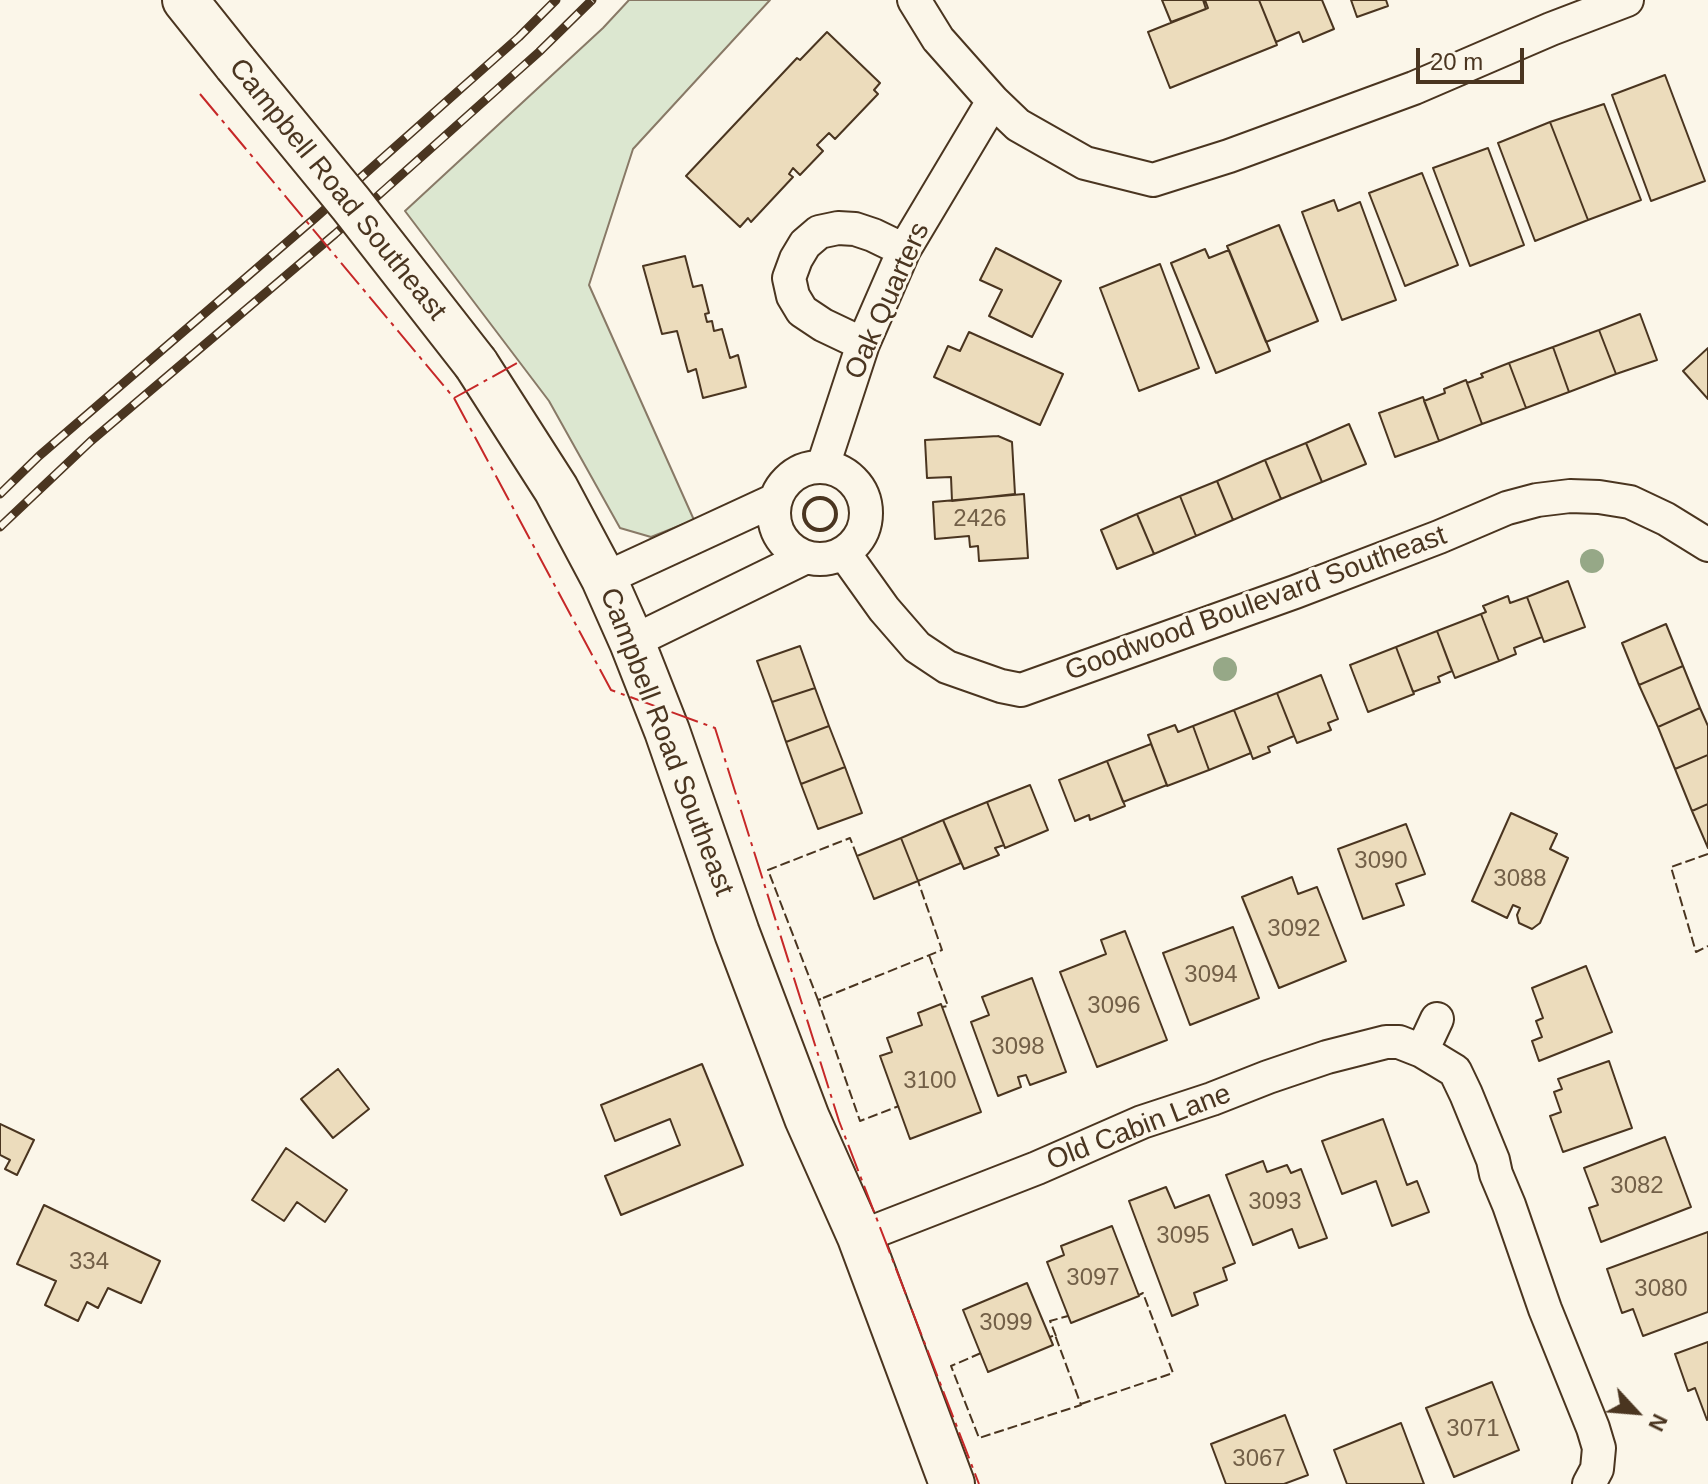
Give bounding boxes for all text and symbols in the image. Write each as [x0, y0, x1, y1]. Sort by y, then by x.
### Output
scale bar [1420, 32, 1528, 82]
text: 20 m [1430, 48, 1483, 75]
street label: Campbell Road Southeast [221, 52, 453, 328]
street label: Oak Quarters [838, 217, 938, 385]
house number: 2426 [953, 505, 1007, 533]
street label: Goodwood Boulevard Southeast [1061, 519, 1451, 689]
street label: Campbell Road Southeast [592, 583, 740, 901]
house number: 3090 [1354, 847, 1408, 875]
house number: 3088 [1493, 865, 1547, 893]
house number: 3092 [1267, 915, 1321, 943]
house number: 3094 [1184, 961, 1238, 989]
house number: 3096 [1087, 992, 1141, 1020]
house number: 3098 [991, 1033, 1045, 1061]
house number: 3100 [903, 1067, 957, 1095]
street label: Old Cabin Lane [1042, 1077, 1236, 1179]
house number: 3082 [1610, 1172, 1664, 1200]
house number: 3093 [1248, 1188, 1302, 1216]
house number: 3095 [1156, 1222, 1210, 1250]
house number: 334 [69, 1248, 109, 1276]
house number: 3097 [1066, 1264, 1120, 1292]
house number: 3080 [1634, 1275, 1688, 1303]
house number: 3099 [979, 1309, 1033, 1337]
north arrow [1596, 1372, 1676, 1452]
text: N [1643, 1410, 1673, 1435]
house number: 3071 [1446, 1415, 1500, 1443]
house number: 3067 [1232, 1445, 1286, 1473]

